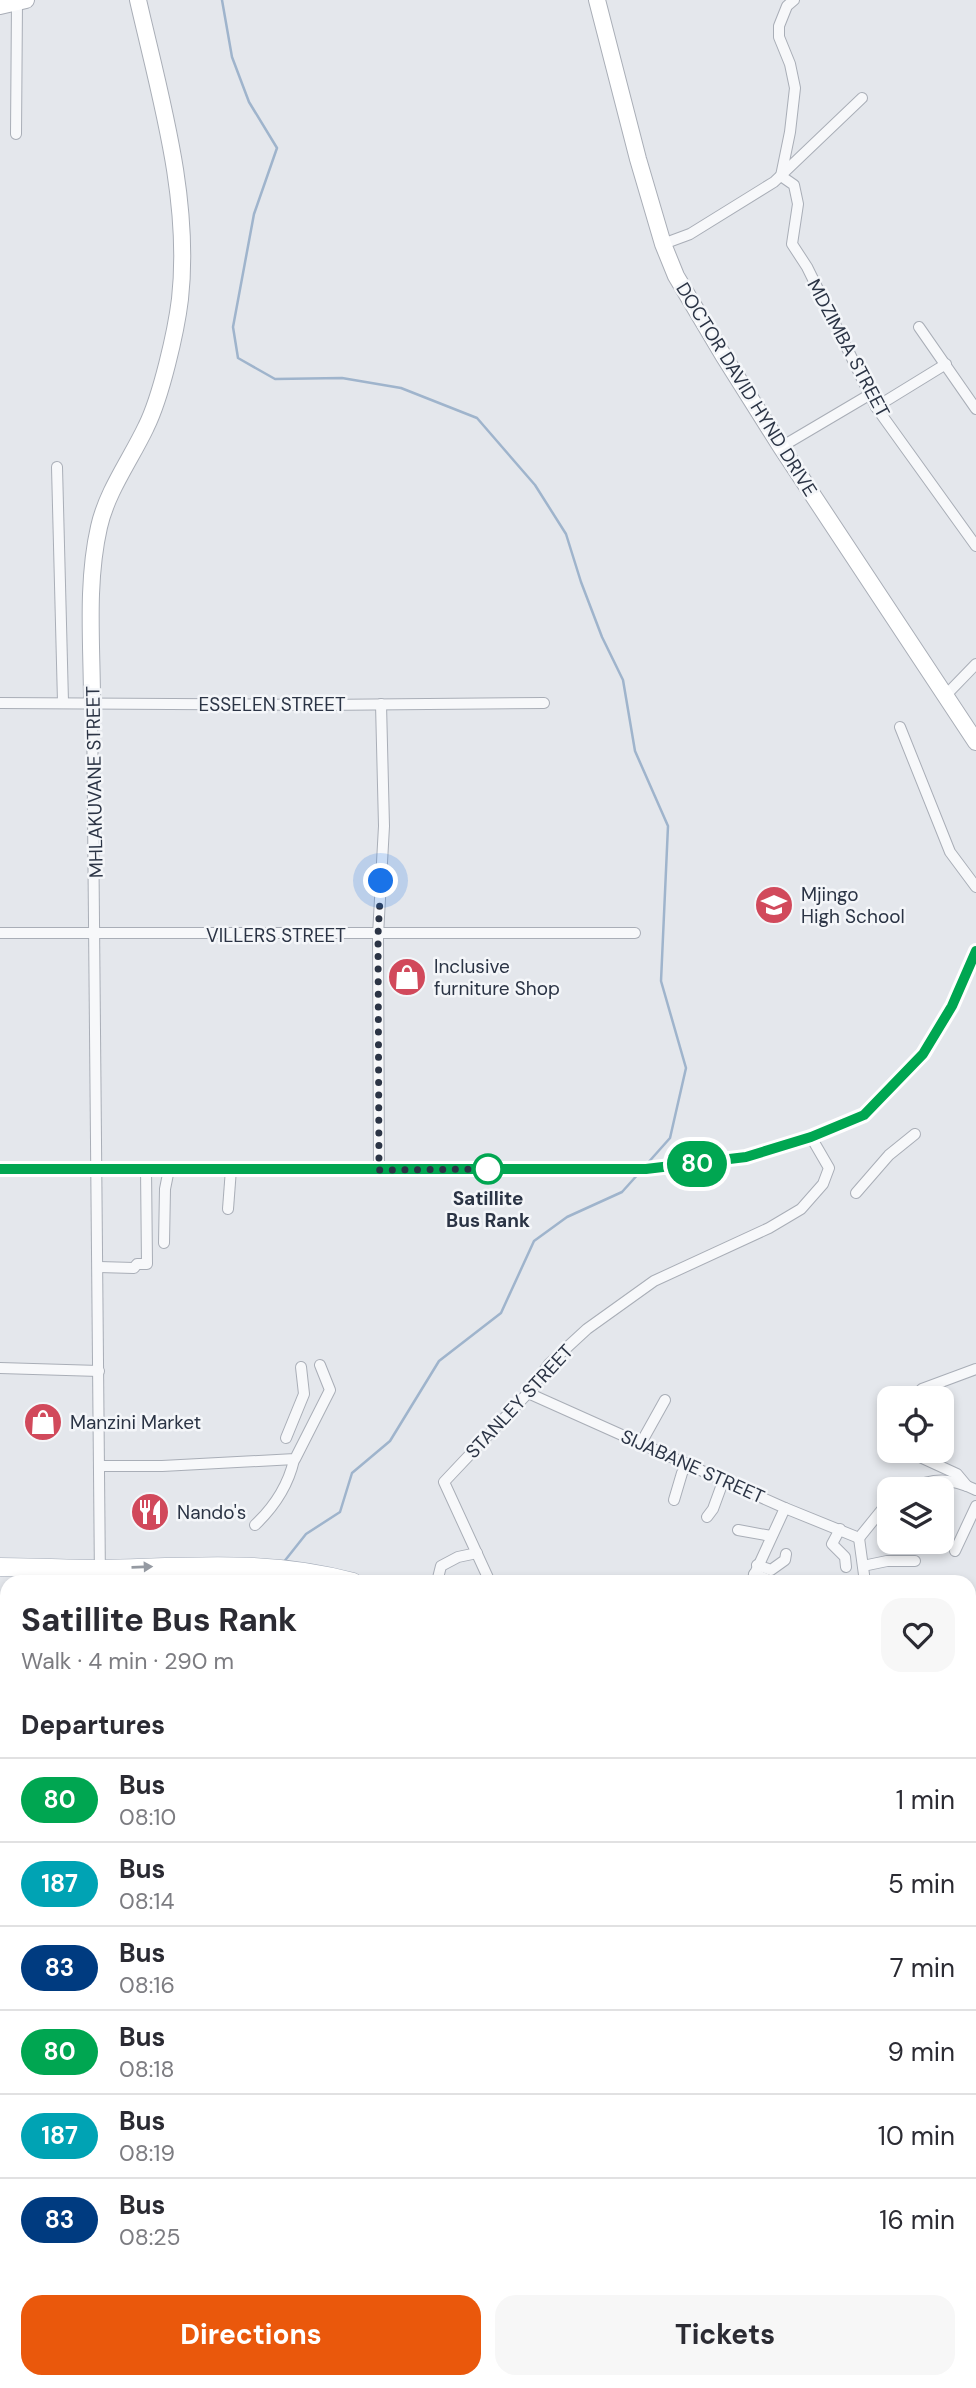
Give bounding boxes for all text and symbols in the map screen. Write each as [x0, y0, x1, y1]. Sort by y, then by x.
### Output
street label: MDZIMBA STREET [802, 275, 896, 422]
street label: DOCTOR DAVID HYND DRIVE [670, 278, 823, 501]
street label: MHLAKUVANE STREET [80, 685, 109, 878]
street label: ESSELEN STREET [198, 692, 346, 717]
your location [363, 863, 398, 898]
place label: Mjingo High School [801, 882, 905, 929]
school or university icon: Mjingo High School [753, 884, 795, 926]
street label: VILLERS STREET [206, 923, 346, 948]
place label: Inclusive furniture Shop [434, 954, 560, 1001]
shop icon: Inclusive furniture Shop [386, 956, 428, 998]
line badge: 80 [666, 1141, 728, 1187]
text: 80 [681, 1148, 713, 1179]
marker: Satillite Bus Rank [473, 1154, 503, 1184]
place label: Satillite Bus Rank [446, 1186, 530, 1233]
street label: STANLEY STREET [460, 1339, 579, 1464]
map controls [877, 1386, 954, 1554]
button: locate [877, 1386, 954, 1463]
shop icon: Manzini Market [22, 1401, 64, 1443]
place label: Manzini Market [70, 1410, 201, 1435]
street label: SIJABANE STREET [617, 1424, 769, 1509]
button: layers [877, 1477, 954, 1554]
restaurant icon: Nando's [129, 1491, 171, 1533]
place label: Nando's [177, 1500, 246, 1525]
one-way arrow [131, 1561, 153, 1572]
text: Satillite Bus Rank [21, 1598, 297, 1641]
button: heart [881, 1598, 955, 1672]
text: Walk · 4 min · 290 m [21, 1646, 234, 1676]
text: Departures [21, 1708, 165, 1742]
text: Bus [119, 1768, 165, 1802]
text: 1 min [896, 1783, 955, 1817]
text: 80 [43, 1784, 76, 1815]
text: 08:10 [119, 1802, 176, 1832]
text: Bus [119, 1852, 165, 1886]
text: 5 min [888, 1867, 955, 1901]
text: 187 [41, 1868, 78, 1899]
text: 08:14 [119, 1886, 175, 1916]
text: Bus [119, 1936, 165, 1970]
text: 7 min [890, 1951, 955, 1985]
text: 83 [45, 1952, 74, 1983]
text: 08:16 [119, 1970, 175, 2000]
text: Bus [119, 2020, 165, 2054]
text: 9 min [887, 2035, 955, 2069]
text: 80 [43, 2036, 76, 2067]
text: 08:18 [119, 2054, 175, 2084]
text: Bus [119, 2104, 165, 2138]
text: 10 min [878, 2119, 955, 2153]
text: 187 [41, 2120, 78, 2151]
text: 08:19 [119, 2138, 175, 2168]
text: Bus [119, 2188, 165, 2222]
text: 16 min [879, 2203, 955, 2237]
text: 83 [45, 2204, 74, 2235]
text: 08:25 [119, 2222, 181, 2252]
button: Directions [21, 2295, 481, 2375]
button: Tickets [495, 2295, 955, 2375]

